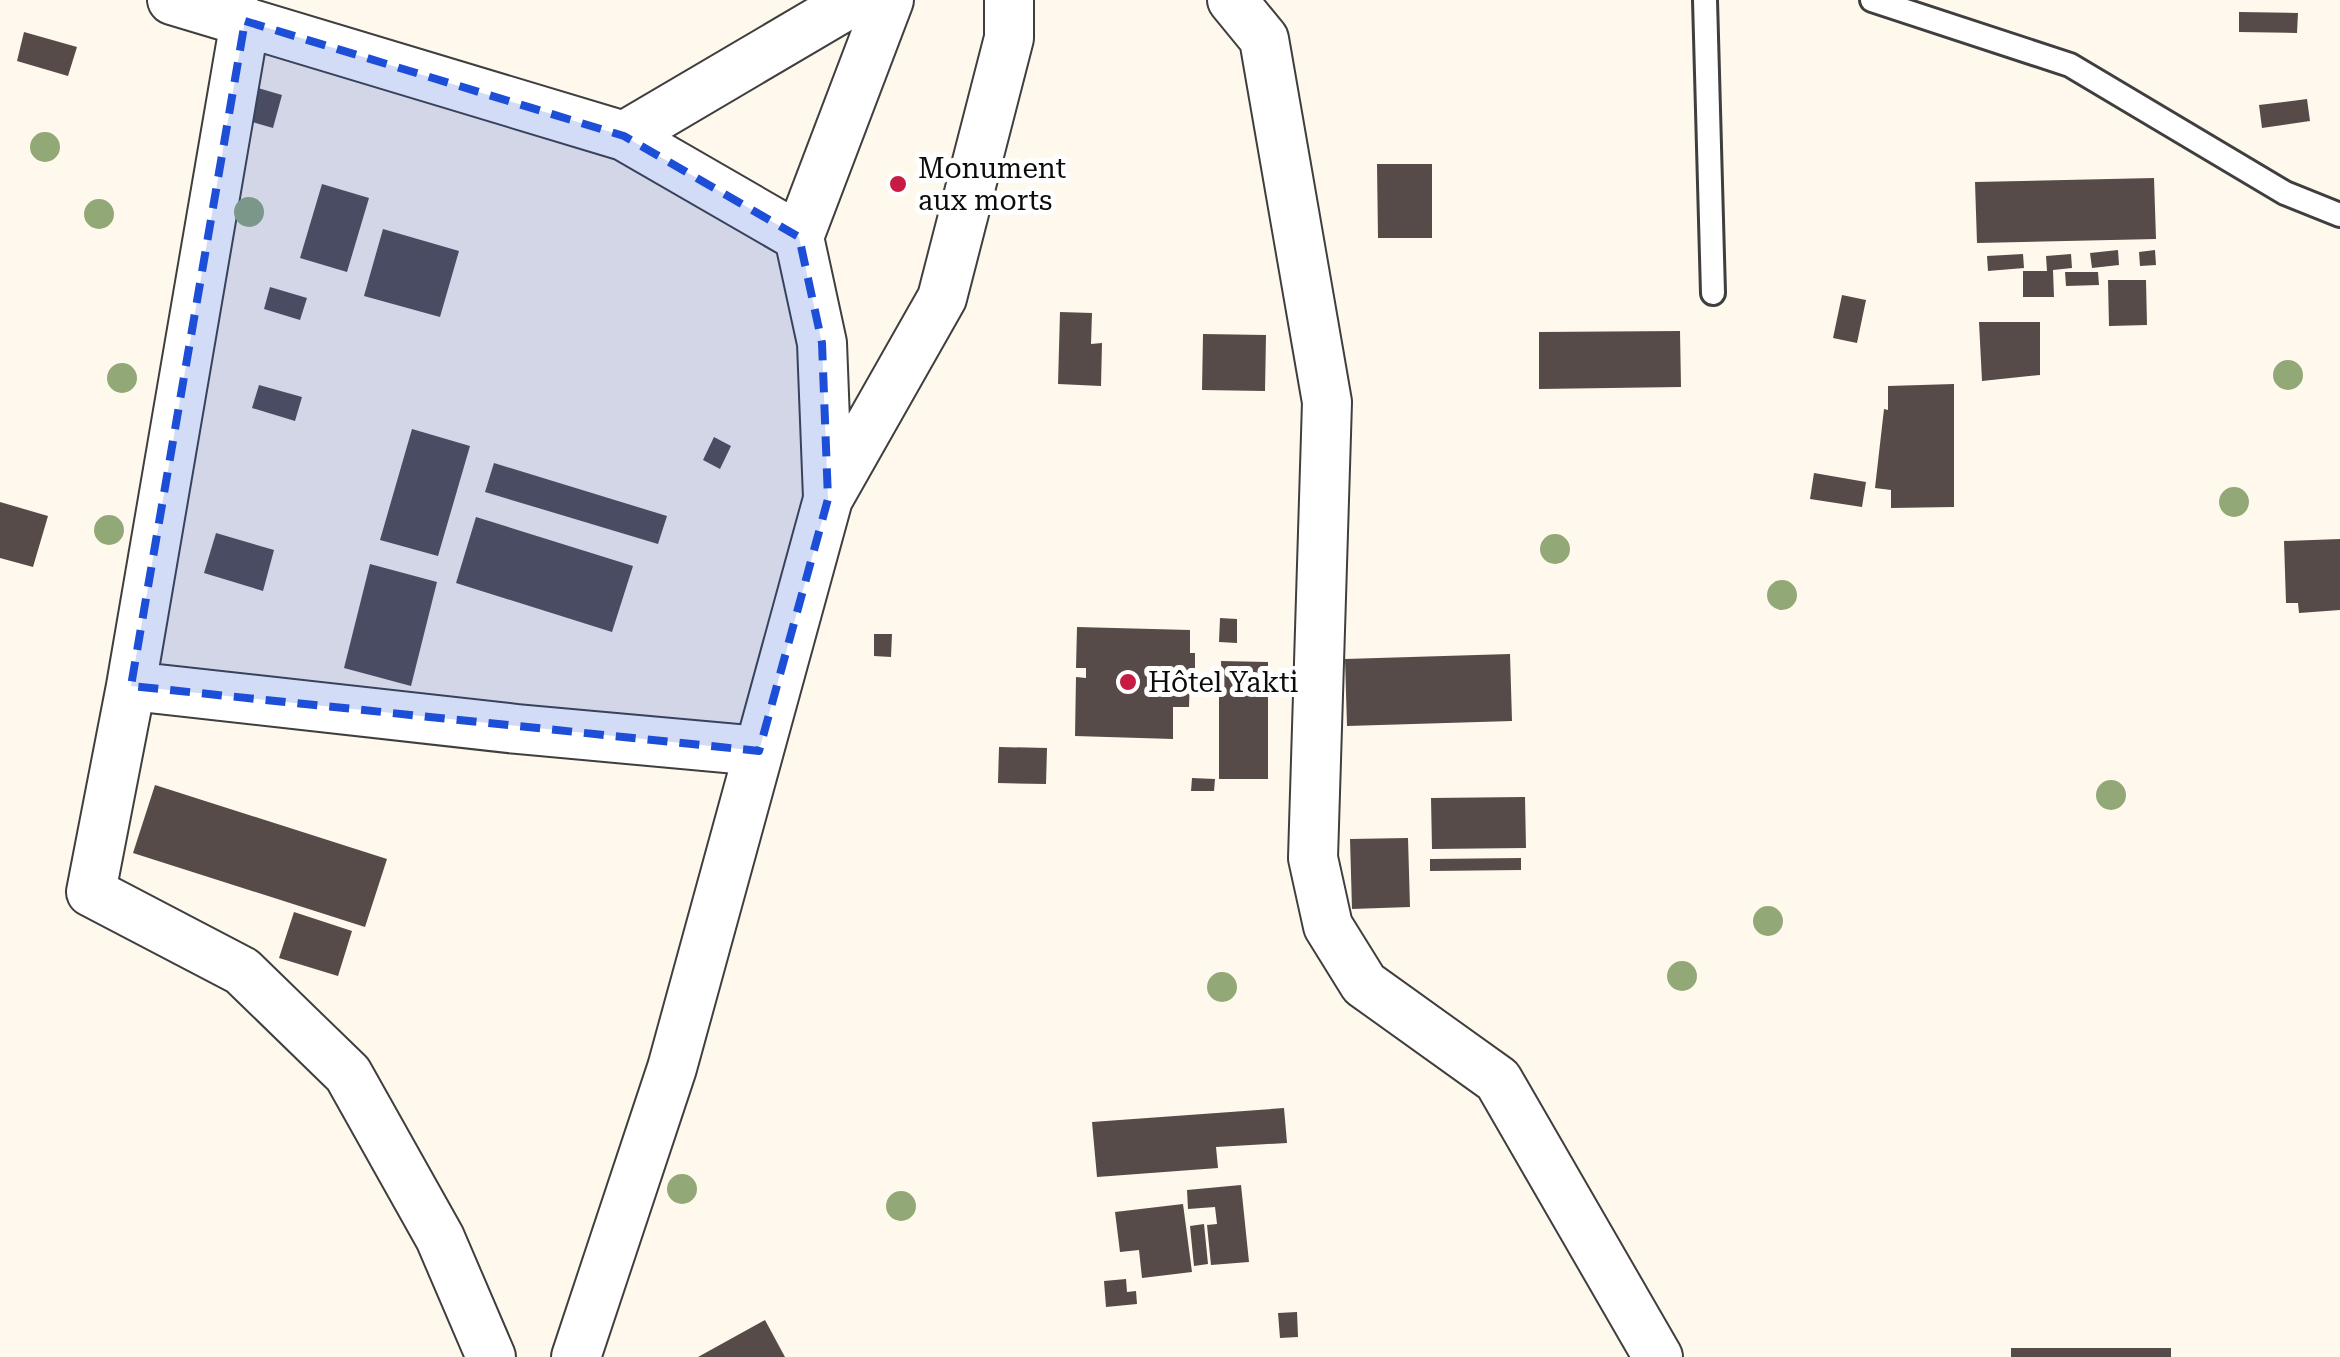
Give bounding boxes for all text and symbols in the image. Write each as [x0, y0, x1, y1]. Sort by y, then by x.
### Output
place label: Monument aux morts [918, 152, 1066, 217]
marker: Monument aux morts [887, 173, 909, 195]
place label: Hôtel Yakti [1148, 666, 1299, 699]
marker: Hôtel Yakti [1117, 671, 1139, 693]

